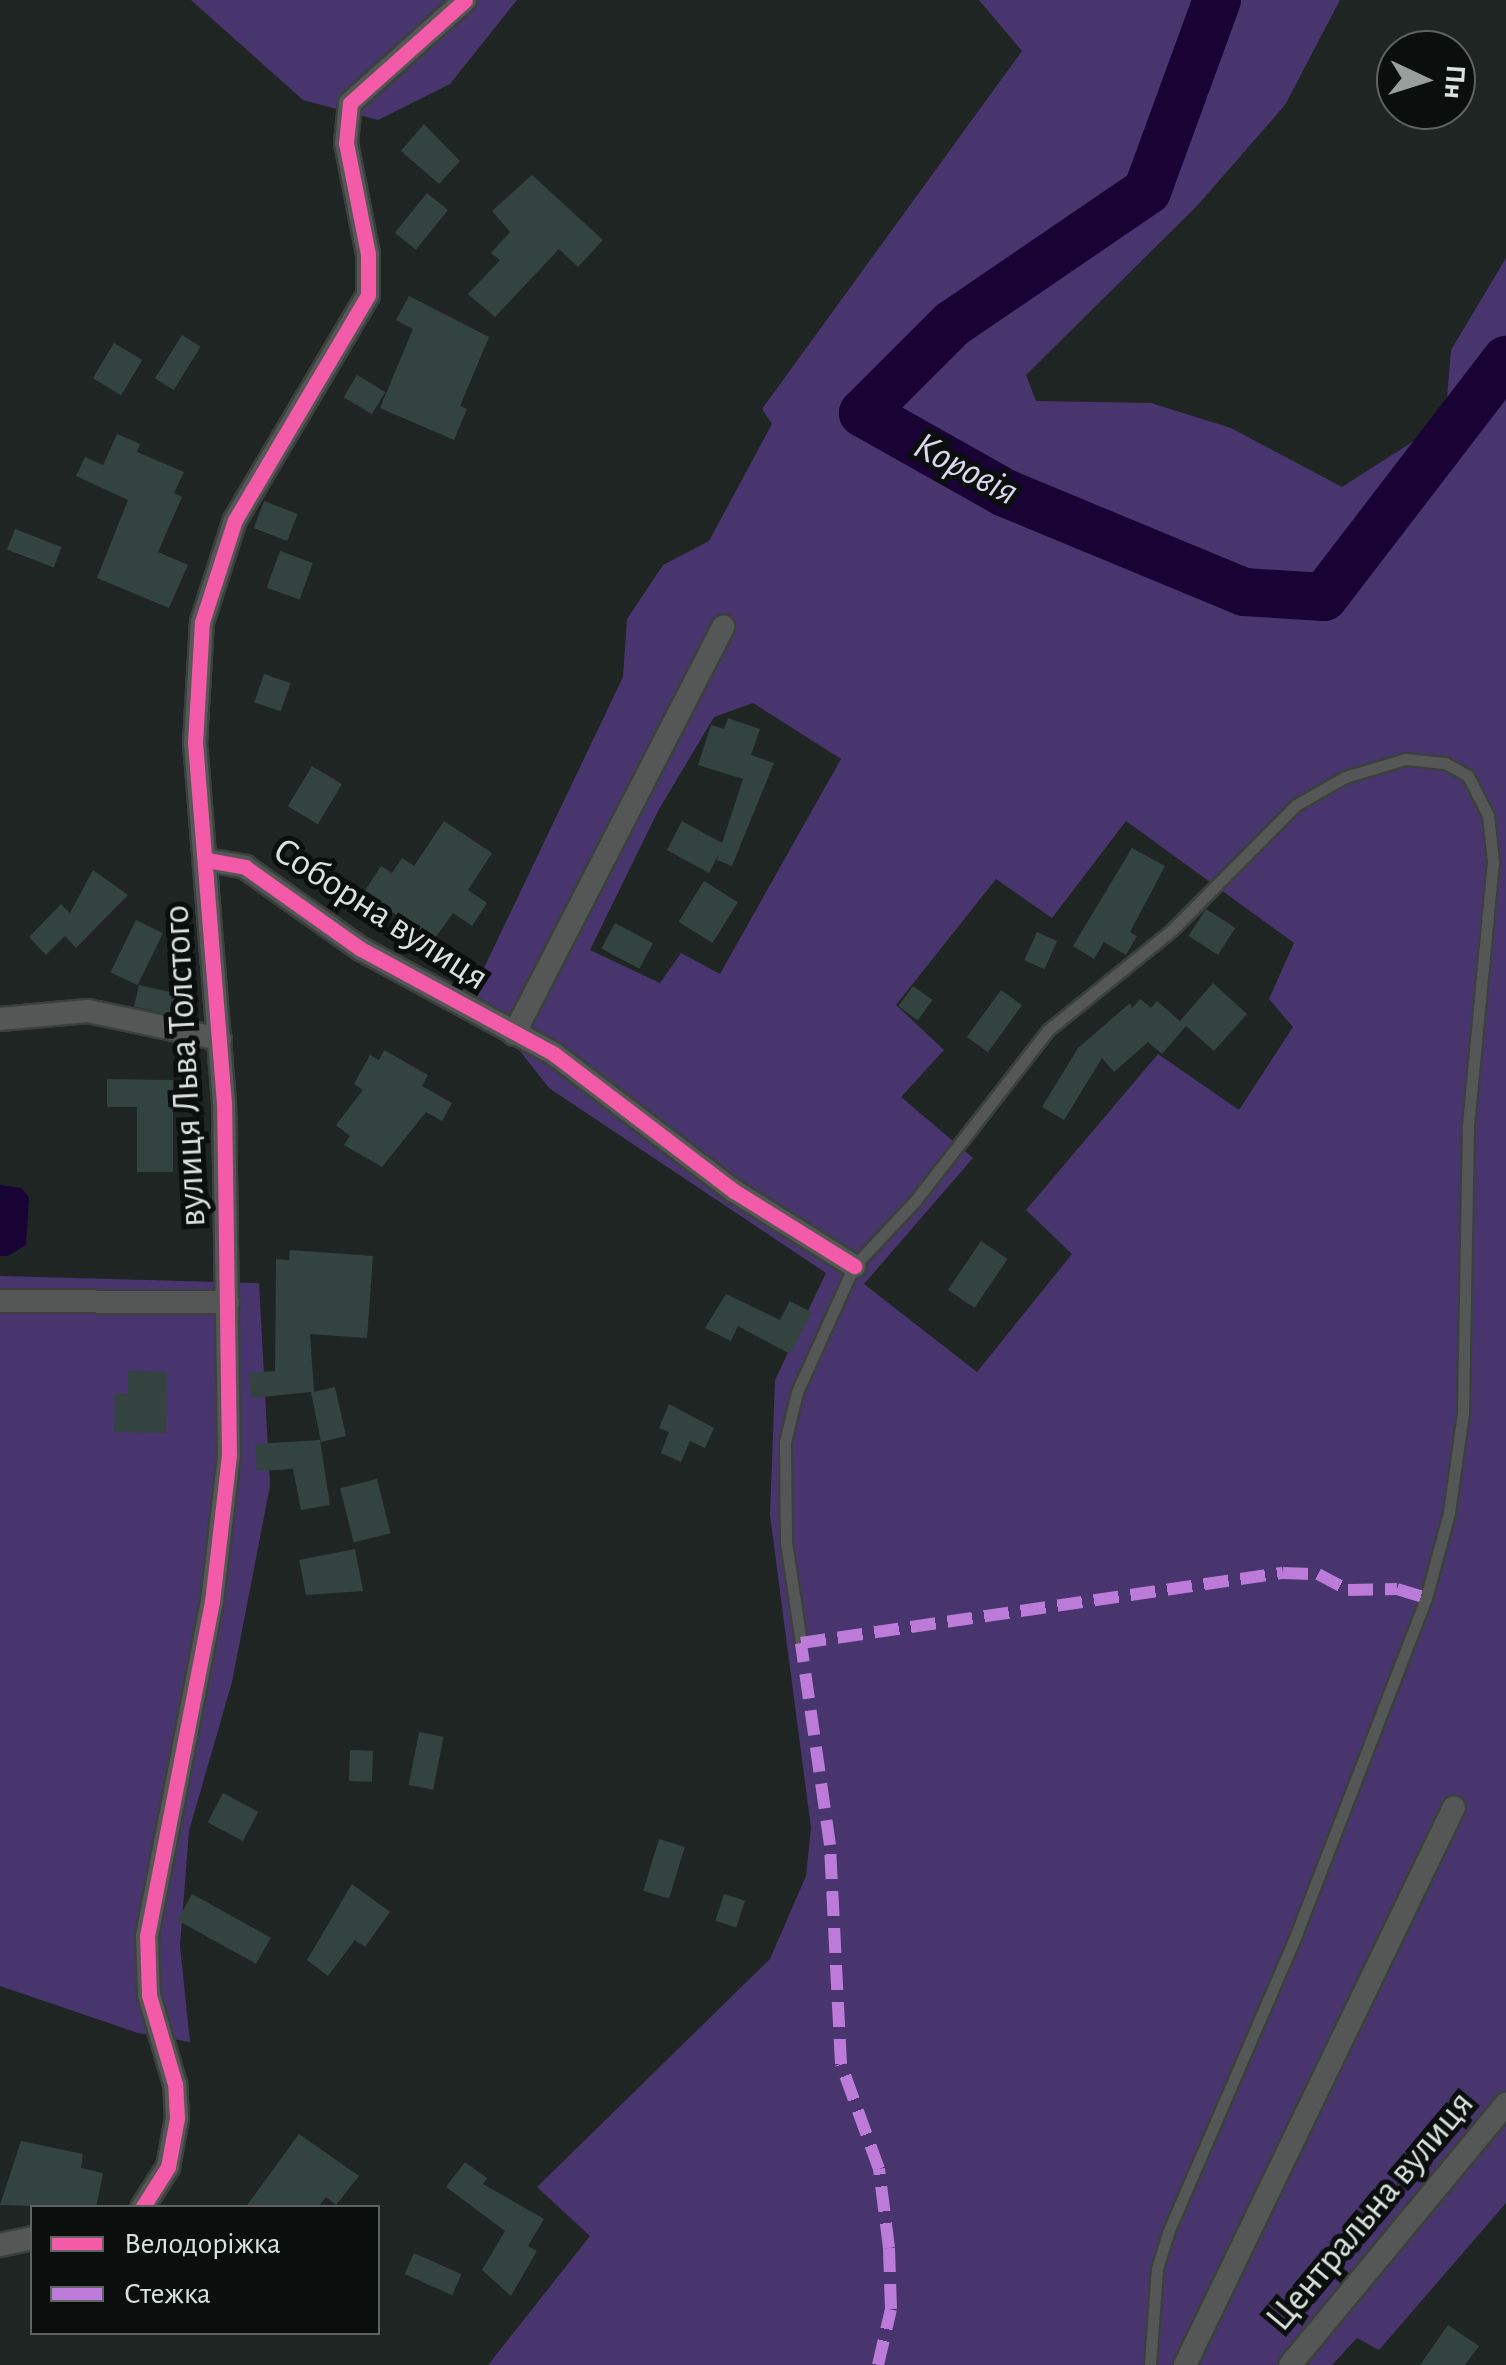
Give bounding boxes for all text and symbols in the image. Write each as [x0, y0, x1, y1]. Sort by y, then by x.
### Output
north arrow [1376, 30, 1476, 130]
text: Пн [1439, 64, 1469, 100]
water label: Коровія [906, 422, 1026, 516]
street label: Соборна вулиця [264, 829, 496, 1001]
street label: вулиця Льва Толстого [155, 904, 217, 1228]
street label: Центральна вулиця [1257, 2083, 1485, 2341]
legend [30, 2205, 380, 2335]
text: Велодоріжка [124, 2229, 281, 2259]
text: Стежка [124, 2279, 211, 2309]

